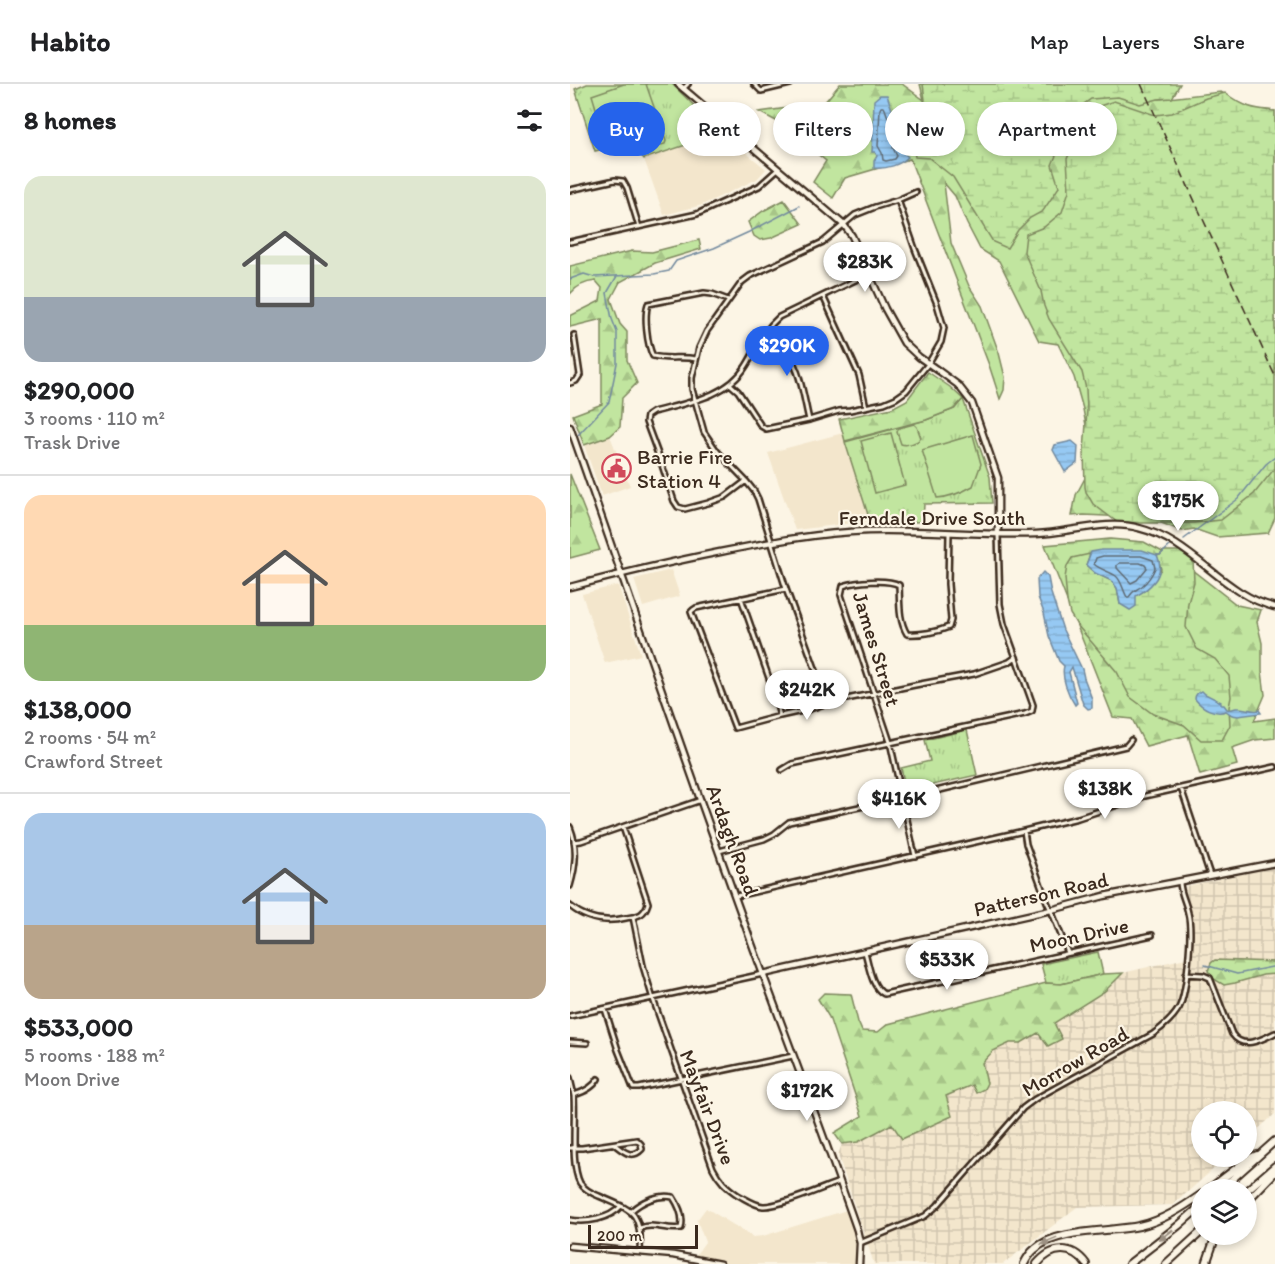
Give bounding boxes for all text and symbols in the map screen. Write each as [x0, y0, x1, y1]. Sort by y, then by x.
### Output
text: Habito [30, 24, 110, 58]
text: Map [1030, 29, 1069, 54]
text: Layers [1102, 29, 1160, 54]
text: Share [1193, 29, 1245, 54]
chip: Buy [588, 102, 665, 156]
chip: Rent [677, 102, 761, 156]
chip: Filters [773, 102, 873, 156]
chip: New [885, 102, 965, 156]
chip: Apartment [977, 102, 1117, 156]
text: 8 homes [24, 104, 116, 136]
icon: filters [513, 104, 546, 137]
icon: home [231, 215, 339, 323]
pin: $283K [823, 242, 907, 293]
text: $283K [837, 249, 893, 273]
pin: $290K [745, 326, 829, 377]
text: $290K [759, 333, 815, 357]
text: $290,000 [24, 374, 135, 406]
text: 3 rooms · 110 m² [24, 406, 165, 430]
text: Trask Drive [24, 430, 121, 454]
place label: Barrie Fire Station 4 [637, 444, 732, 493]
public building icon: Barrie Fire Station 4 [600, 452, 632, 484]
pin: $175K [1136, 481, 1220, 532]
text: $175K [1152, 488, 1204, 512]
street label: Ferndale Drive South [839, 505, 1026, 530]
icon: home [231, 534, 339, 642]
street label: James Street [848, 589, 906, 709]
pin: $242K [765, 670, 849, 721]
text: $242K [779, 677, 835, 701]
text: $138,000 [24, 693, 132, 725]
text: 2 rooms · 54 m² [24, 725, 156, 749]
text: Crawford Street [24, 749, 163, 773]
pin: $138K [1063, 769, 1147, 820]
text: $138K [1078, 776, 1132, 800]
pin: $416K [857, 779, 941, 830]
street label: Ardagh Road [701, 781, 765, 899]
text: $416K [872, 786, 926, 810]
icon: home [231, 852, 339, 960]
street label: Patterson Road [971, 866, 1111, 922]
street label: Moon Drive [1027, 912, 1131, 958]
pin: $533K [905, 940, 989, 991]
text: $533K [919, 947, 975, 971]
text: $533,000 [24, 1011, 133, 1043]
street label: Morrow Road [1017, 1020, 1133, 1102]
text: 5 rooms · 188 m² [24, 1043, 165, 1067]
street label: Mayfair Drive [675, 1046, 741, 1168]
text: Moon Drive [24, 1067, 120, 1091]
pin: $172K [765, 1071, 849, 1122]
text: $172K [781, 1078, 833, 1102]
map controls [1191, 1101, 1257, 1245]
button: locate [1191, 1101, 1257, 1167]
button: layers [1191, 1179, 1257, 1245]
scale bar [588, 1222, 698, 1250]
text: 200 m [597, 1226, 642, 1245]
one-way arrow [1158, 1229, 1174, 1242]
one-way arrow [1040, 1236, 1058, 1246]

